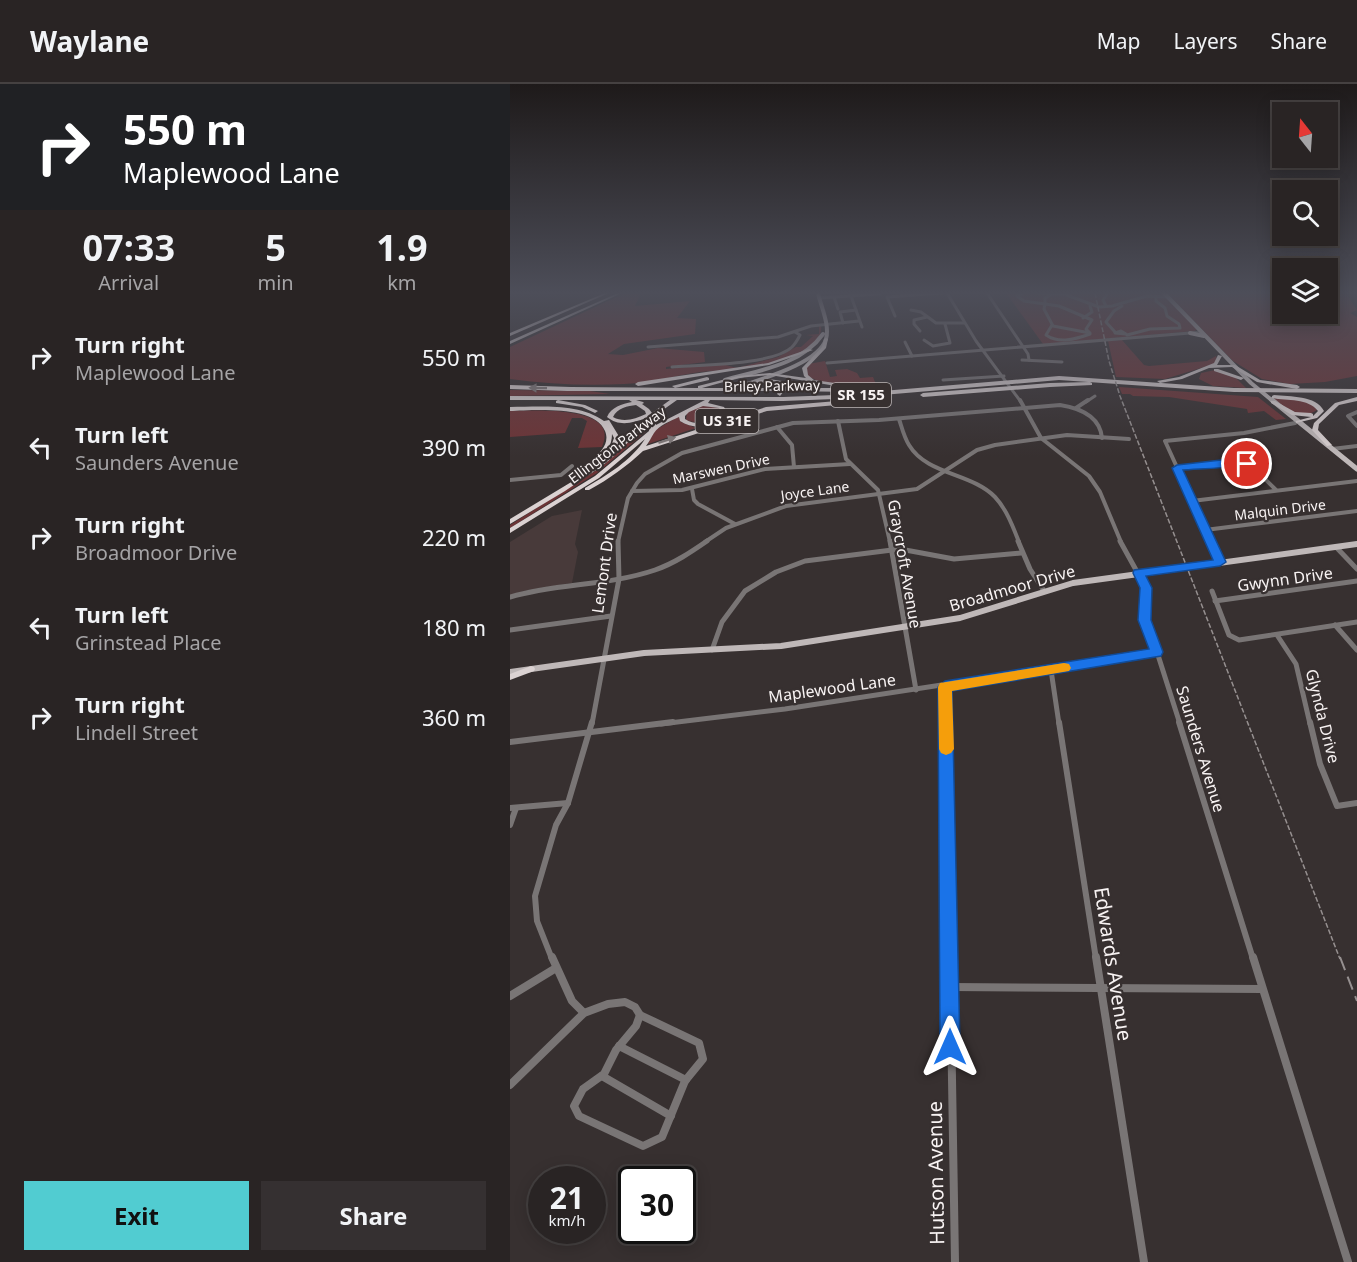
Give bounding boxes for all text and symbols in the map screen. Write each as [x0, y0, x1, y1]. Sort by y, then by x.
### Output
text: Waylane [30, 22, 149, 60]
text: Map [1097, 27, 1141, 55]
text: Layers [1174, 27, 1238, 55]
text: Share [1271, 27, 1327, 55]
text: 550 m [123, 100, 247, 157]
north arrow [1272, 102, 1338, 168]
map controls [1272, 102, 1338, 324]
icon: right [24, 108, 102, 186]
text: Maplewood Lane [123, 154, 340, 191]
button: search [1272, 180, 1338, 246]
text: 07:33 [82, 223, 175, 272]
text: 5 [265, 223, 286, 272]
text: 1.9 [376, 223, 427, 272]
button: layers [1272, 258, 1338, 324]
text: Arrival [98, 269, 159, 296]
text: min [257, 269, 294, 296]
text: km [387, 269, 417, 296]
text: Turn right [75, 329, 185, 359]
icon: right [24, 341, 57, 374]
text: 550 m [422, 342, 486, 372]
text: Maplewood Lane [75, 359, 235, 386]
street label: Briley Parkway [724, 375, 821, 396]
one-way arrow [529, 383, 548, 393]
road number: SR 155 [831, 383, 891, 407]
street label: Ellington Parkway [564, 401, 670, 487]
road number: US 31E [696, 409, 758, 433]
text: Turn left [75, 419, 169, 449]
icon: left [24, 431, 57, 464]
text: 390 m [422, 432, 486, 462]
one-way arrow [658, 434, 676, 444]
pin [1221, 438, 1272, 489]
icon: arrive [1230, 447, 1263, 480]
text: Saunders Avenue [75, 449, 239, 476]
street label: Marswen Drive [671, 449, 771, 488]
street label: Joyce Lane [777, 476, 851, 505]
street label: Malquin Drive [1233, 494, 1327, 525]
street label: Graycroft Avenue [883, 498, 927, 630]
text: Turn right [75, 509, 185, 539]
street label: Lemont Drive [586, 511, 622, 615]
icon: right [24, 521, 57, 554]
text: 220 m [422, 522, 486, 552]
text: Broadmoor Drive [75, 539, 237, 566]
street label: Broadmoor Drive [947, 560, 1077, 616]
street label: Gwynn Drive [1236, 561, 1334, 597]
text: Turn left [75, 599, 169, 629]
icon: left [24, 611, 57, 644]
text: 180 m [422, 612, 486, 642]
text: Grinstead Place [75, 629, 222, 656]
street label: Glynda Drive [1301, 667, 1345, 765]
street label: Maplewood Lane [767, 668, 897, 708]
street label: Saunders Avenue [1171, 683, 1231, 815]
text: Turn right [75, 689, 185, 719]
icon: right [24, 701, 57, 734]
text: 360 m [422, 702, 486, 732]
text: Lindell Street [75, 719, 198, 746]
street label: Edwards Avenue [1088, 885, 1139, 1043]
position arrow [918, 1015, 982, 1079]
street label: Hutson Avenue [921, 1101, 950, 1245]
speed limit sign: 30 [618, 1166, 696, 1244]
text: 21 [550, 1177, 584, 1218]
button: Exit [24, 1181, 249, 1250]
button: Share [261, 1181, 486, 1250]
text: km/h [549, 1210, 585, 1230]

